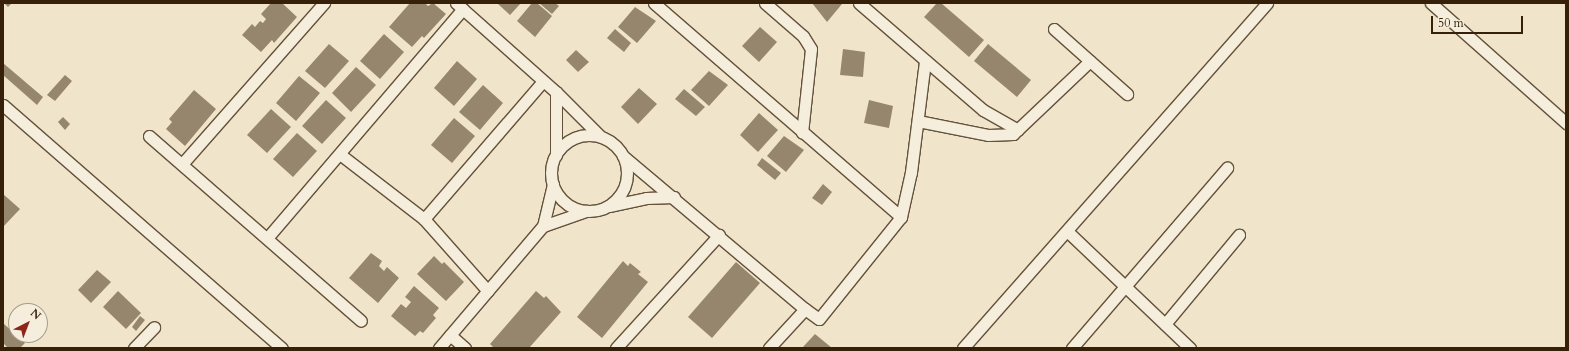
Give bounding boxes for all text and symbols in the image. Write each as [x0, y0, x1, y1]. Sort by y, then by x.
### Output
scale bar [1433, 8, 1525, 34]
text: 50 m [1438, 15, 1464, 31]
north arrow [8, 303, 48, 343]
text: N [27, 306, 44, 323]

